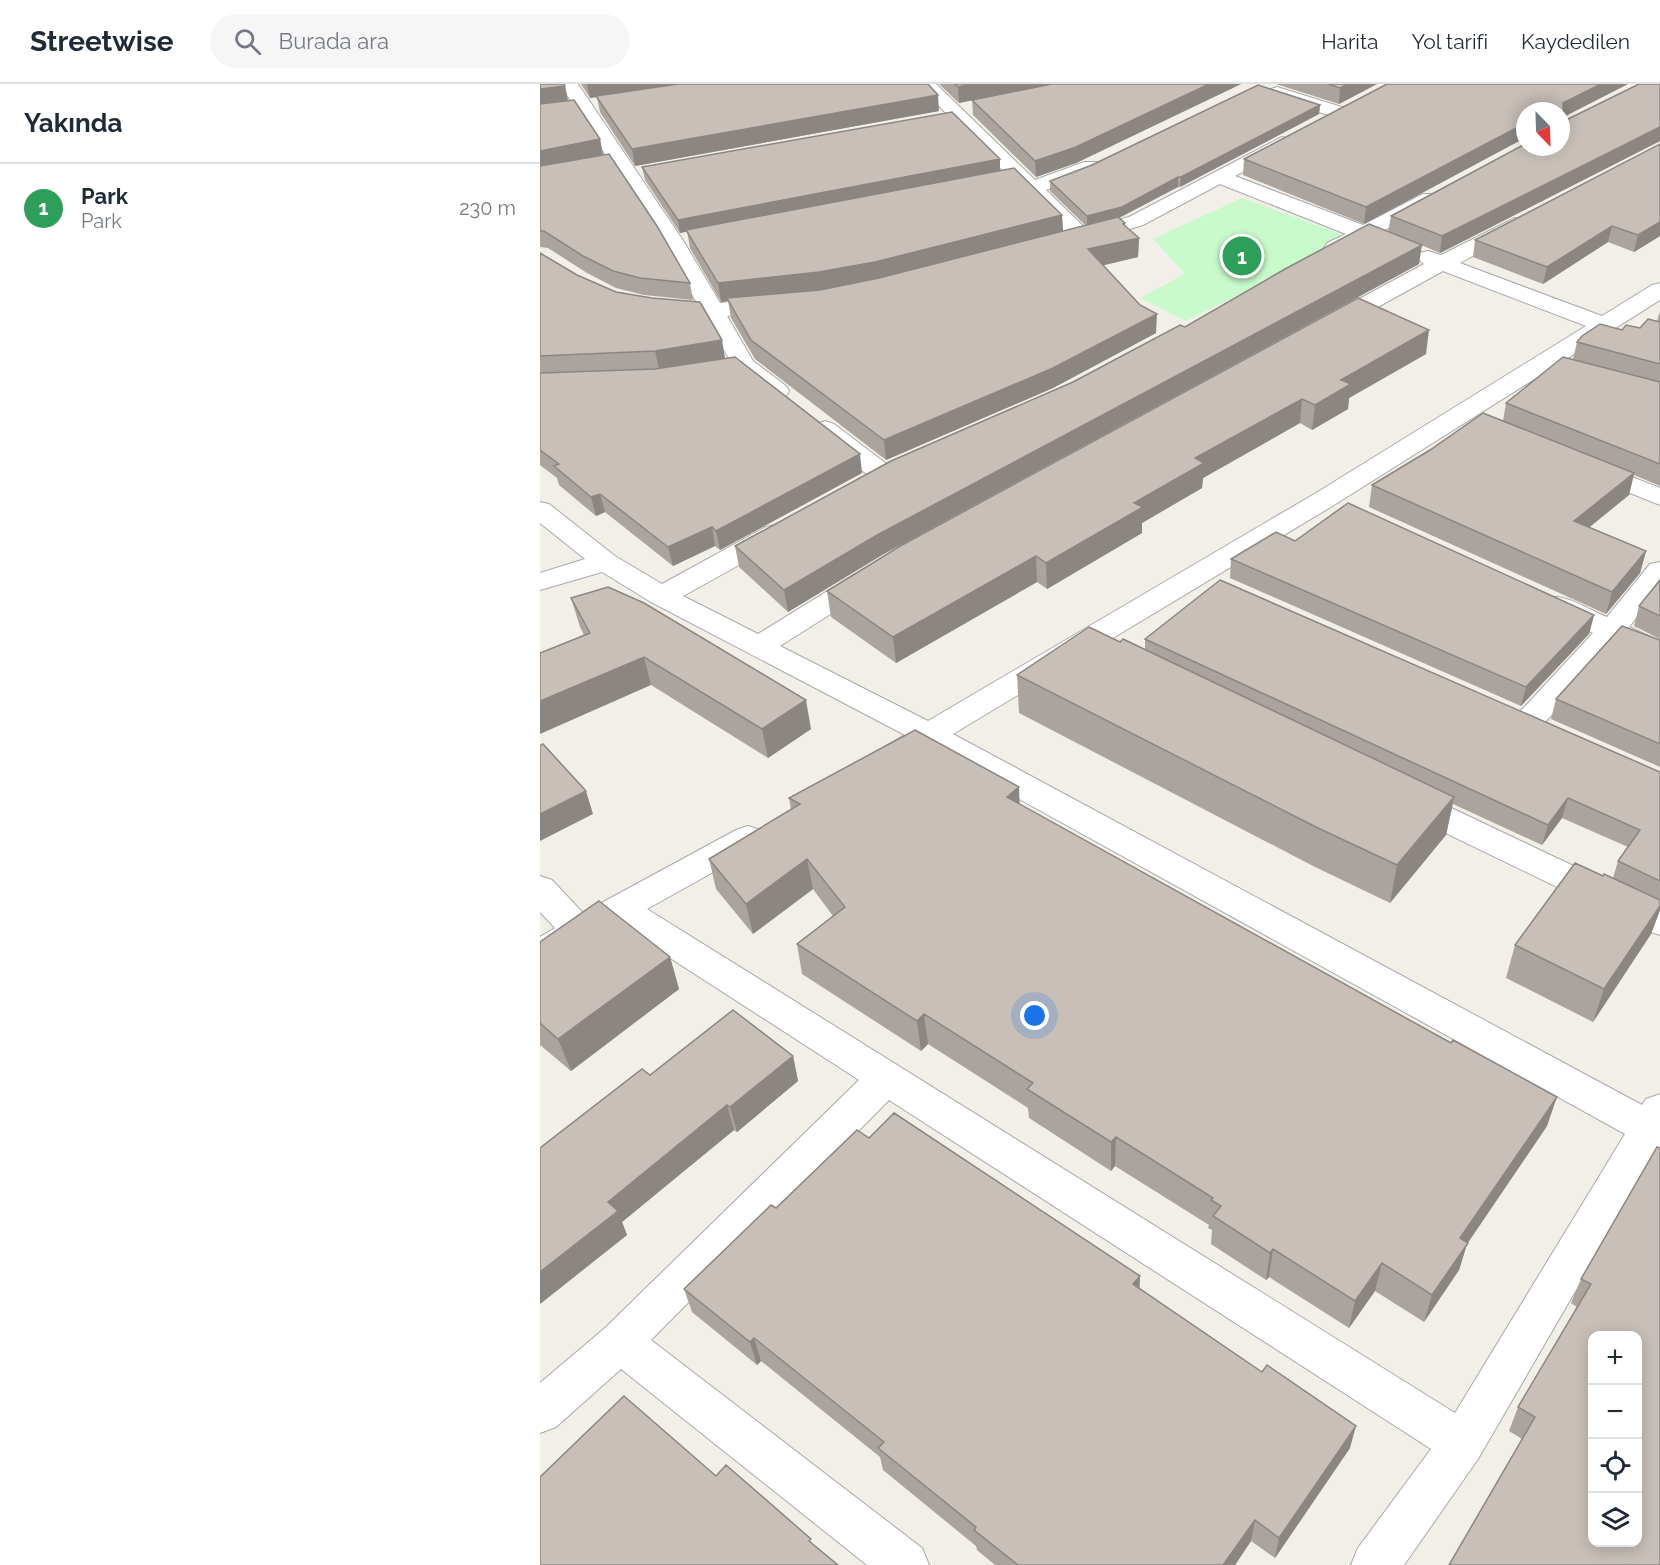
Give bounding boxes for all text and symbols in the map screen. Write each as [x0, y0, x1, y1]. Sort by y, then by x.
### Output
search box [210, 14, 630, 68]
text: Streetwise [30, 25, 174, 58]
icon: search [231, 25, 264, 58]
text: Burada ara [279, 28, 389, 54]
text: Harita [1321, 29, 1378, 54]
text: Yol tarifi [1411, 29, 1488, 54]
text: Kaydedilen [1521, 29, 1630, 54]
north arrow [1516, 102, 1570, 156]
text: Yakında [24, 108, 122, 138]
text: Park [81, 183, 128, 209]
text: 1 [39, 196, 48, 220]
text: 230 m [459, 196, 516, 220]
text: Park [81, 209, 122, 233]
pin: 1 [1222, 234, 1262, 279]
your location [1020, 1001, 1049, 1030]
map controls [1588, 1331, 1642, 1547]
button: + [1588, 1331, 1642, 1385]
button: − [1588, 1385, 1642, 1439]
button: locate [1588, 1439, 1642, 1493]
button: layers [1588, 1493, 1642, 1547]

